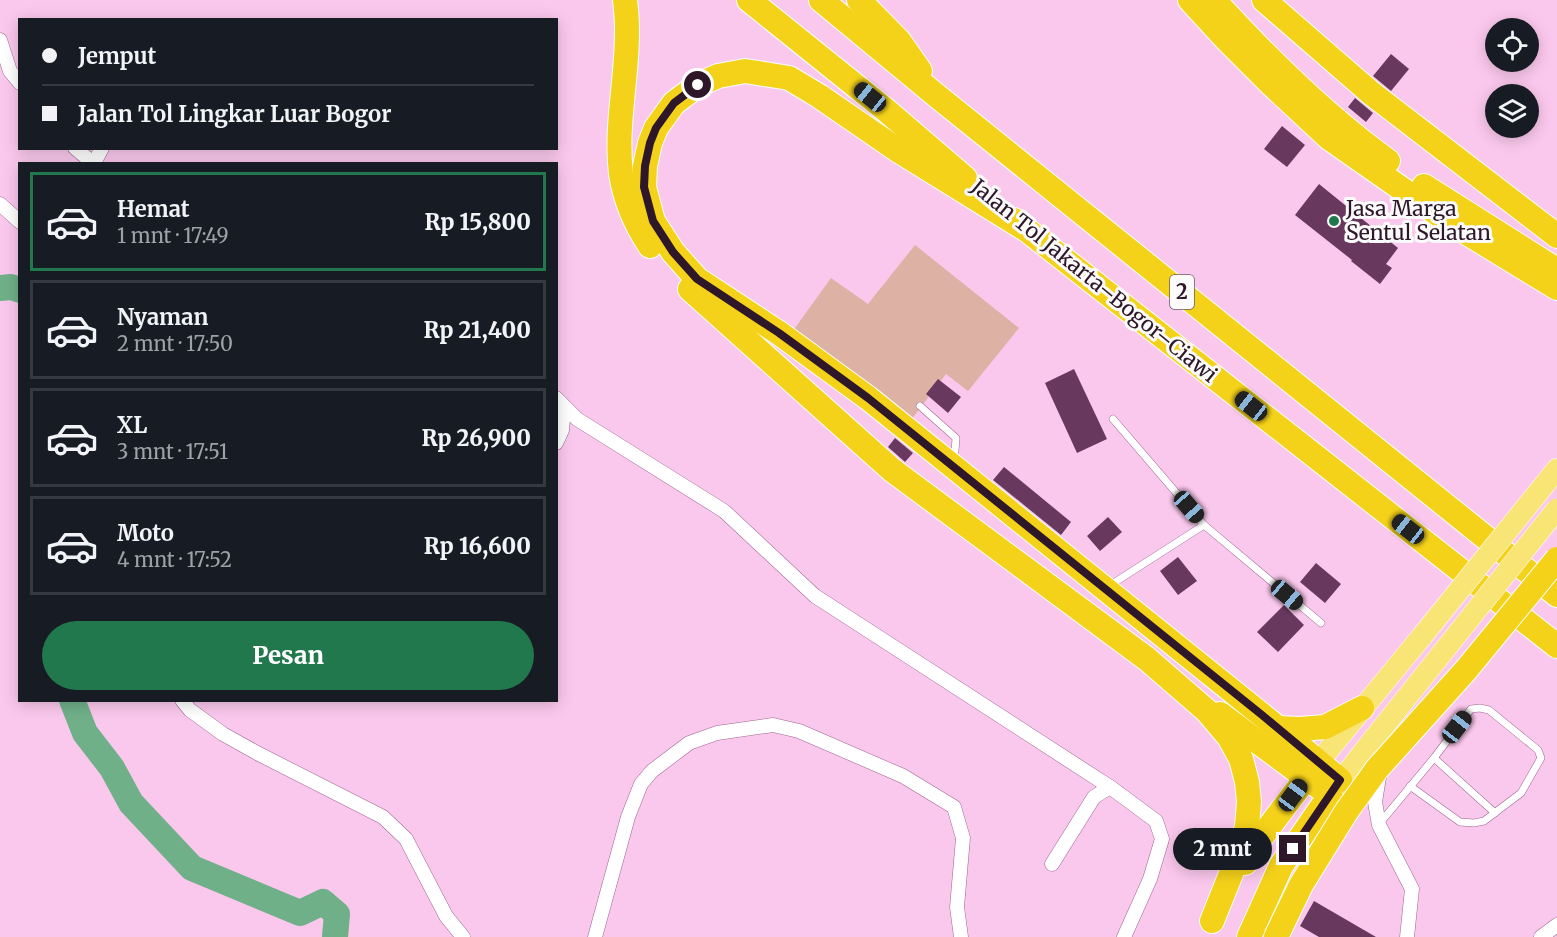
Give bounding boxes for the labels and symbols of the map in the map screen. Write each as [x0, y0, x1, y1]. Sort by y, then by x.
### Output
route start [684, 71, 711, 98]
car [850, 79, 890, 115]
street label: Jalan Tol Jakarta–Bogor–Ciawi [965, 172, 1223, 388]
place label: Jasa Marga Sentul Selatan [1345, 195, 1491, 246]
marker: Jasa Marga Sentul Selatan [1327, 214, 1341, 228]
road number: 2 [1170, 275, 1194, 309]
car [1231, 388, 1271, 424]
car [1170, 488, 1208, 526]
car [1388, 511, 1428, 547]
car [1267, 577, 1307, 613]
car [1439, 707, 1475, 747]
car [1275, 775, 1311, 815]
callout: 2 mnt [1173, 828, 1272, 870]
route end [1279, 835, 1306, 862]

